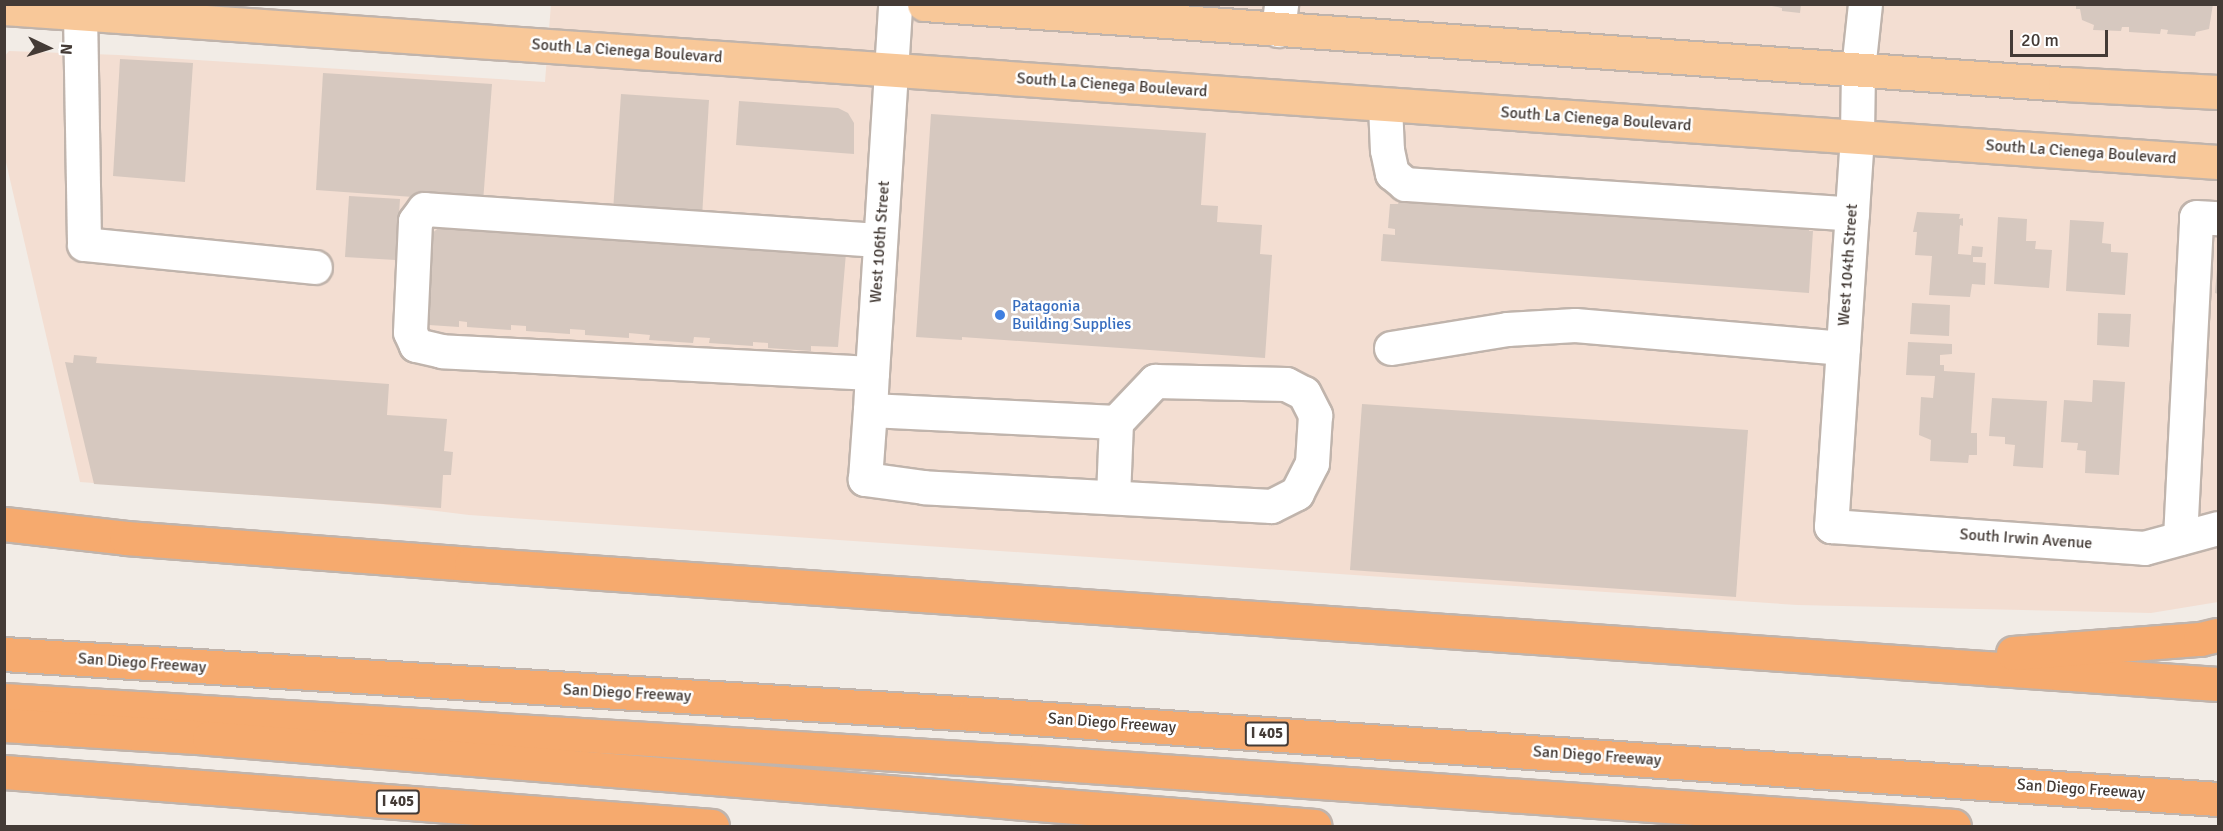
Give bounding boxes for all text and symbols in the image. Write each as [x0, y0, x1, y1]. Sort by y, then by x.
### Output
north arrow [18, 18, 78, 78]
scale bar [2013, 18, 2110, 56]
text: 20 m [2021, 29, 2059, 51]
street label: South La Cienega Boulevard [531, 35, 723, 67]
text: N [56, 43, 76, 56]
street label: South La Cienega Boulevard [1016, 69, 1208, 101]
street label: South La Cienega Boulevard [1500, 103, 1692, 135]
street label: South La Cienega Boulevard [1985, 136, 2177, 168]
street label: West 106th Street [866, 180, 894, 304]
street label: West 104th Street [1834, 203, 1862, 327]
place label: Patagonia Building Supplies [1012, 296, 1131, 334]
marker: Patagonia Building Supplies [993, 308, 1007, 322]
street label: South Irwin Avenue [1959, 525, 2093, 553]
street label: San Diego Freeway [77, 649, 207, 677]
street label: San Diego Freeway [562, 680, 692, 706]
street label: San Diego Freeway [1047, 709, 1177, 737]
road number: I 405 [1244, 722, 1290, 746]
street label: San Diego Freeway [1532, 742, 1662, 770]
street label: San Diego Freeway [2016, 775, 2146, 803]
road number: I 405 [376, 790, 420, 814]

